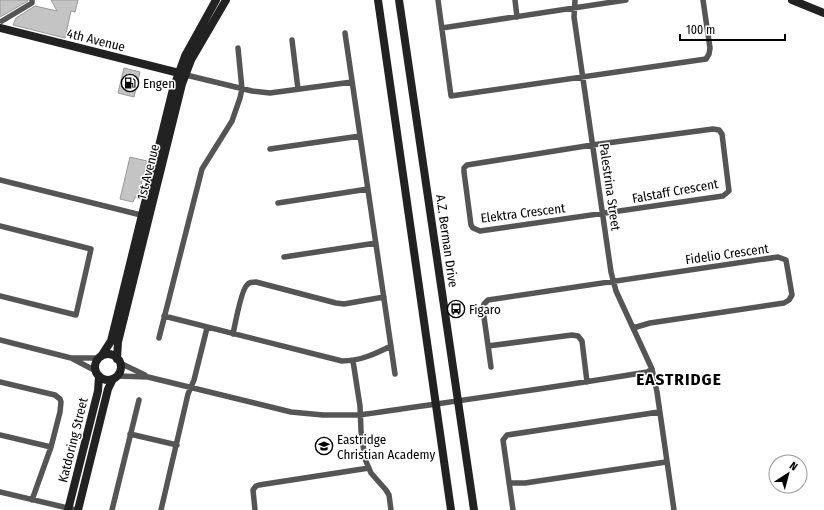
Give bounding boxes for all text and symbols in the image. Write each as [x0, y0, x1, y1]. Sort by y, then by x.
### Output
scale bar [680, 16, 785, 42]
text: 100 m [686, 23, 715, 37]
street label: 4th Avenue [65, 26, 127, 54]
fuel station icon: Engen [120, 73, 140, 93]
place label: Engen [143, 76, 175, 91]
street label: Palestrina Street [596, 142, 624, 232]
street label: 1st Avenue [134, 143, 162, 201]
street label: Falstaff Crescent [631, 176, 720, 206]
street label: A.Z. Berman Drive [433, 194, 461, 288]
street label: Elektra Crescent [480, 200, 567, 226]
street label: Fidelio Crescent [684, 241, 770, 267]
bus stop icon: Figaro [446, 299, 466, 319]
place label: Figaro [469, 302, 501, 317]
district label: EASTRIDGE [636, 369, 722, 390]
street label: Katdoring Street [55, 395, 91, 484]
place label: Eastridge Christian Academy [337, 432, 435, 462]
school or university icon: Eastridge Christian Academy [314, 436, 334, 456]
north arrow [768, 454, 808, 494]
text: N [787, 459, 800, 474]

